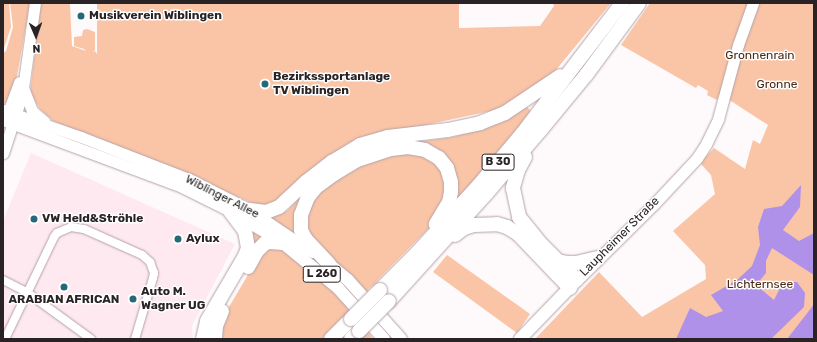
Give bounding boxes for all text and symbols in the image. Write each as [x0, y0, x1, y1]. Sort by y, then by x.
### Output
place label: Musikverein Wiblingen [89, 9, 222, 23]
marker: Musikverein Wiblingen [76, 11, 86, 21]
north arrow [16, 16, 56, 56]
text: N [32, 42, 41, 55]
park label: Gronnenrain [725, 49, 795, 63]
place label: Bezirkssportanlage TV Wiblingen [273, 70, 390, 98]
park label: Gronne [757, 78, 797, 92]
marker: Bezirkssportanlage TV Wiblingen [260, 79, 270, 89]
road number: B 30 [481, 153, 515, 171]
street label: Wiblinger Allee [182, 172, 262, 222]
street label: Laupheimer Straße [577, 194, 663, 280]
place label: VW Held&Ströhle [42, 212, 143, 226]
marker: VW Held&Ströhle [29, 214, 39, 224]
place label: Aylux [186, 232, 219, 246]
marker: Aylux [173, 234, 183, 244]
road number: L 260 [302, 265, 342, 283]
park label: Lichternsee [727, 278, 793, 292]
marker: ARABIAN AFRICAN [59, 282, 69, 292]
place label: Auto M. Wagner UG [141, 285, 206, 313]
place label: ARABIAN AFRICAN [8, 293, 120, 307]
marker: Auto M. Wagner UG [128, 294, 138, 304]

